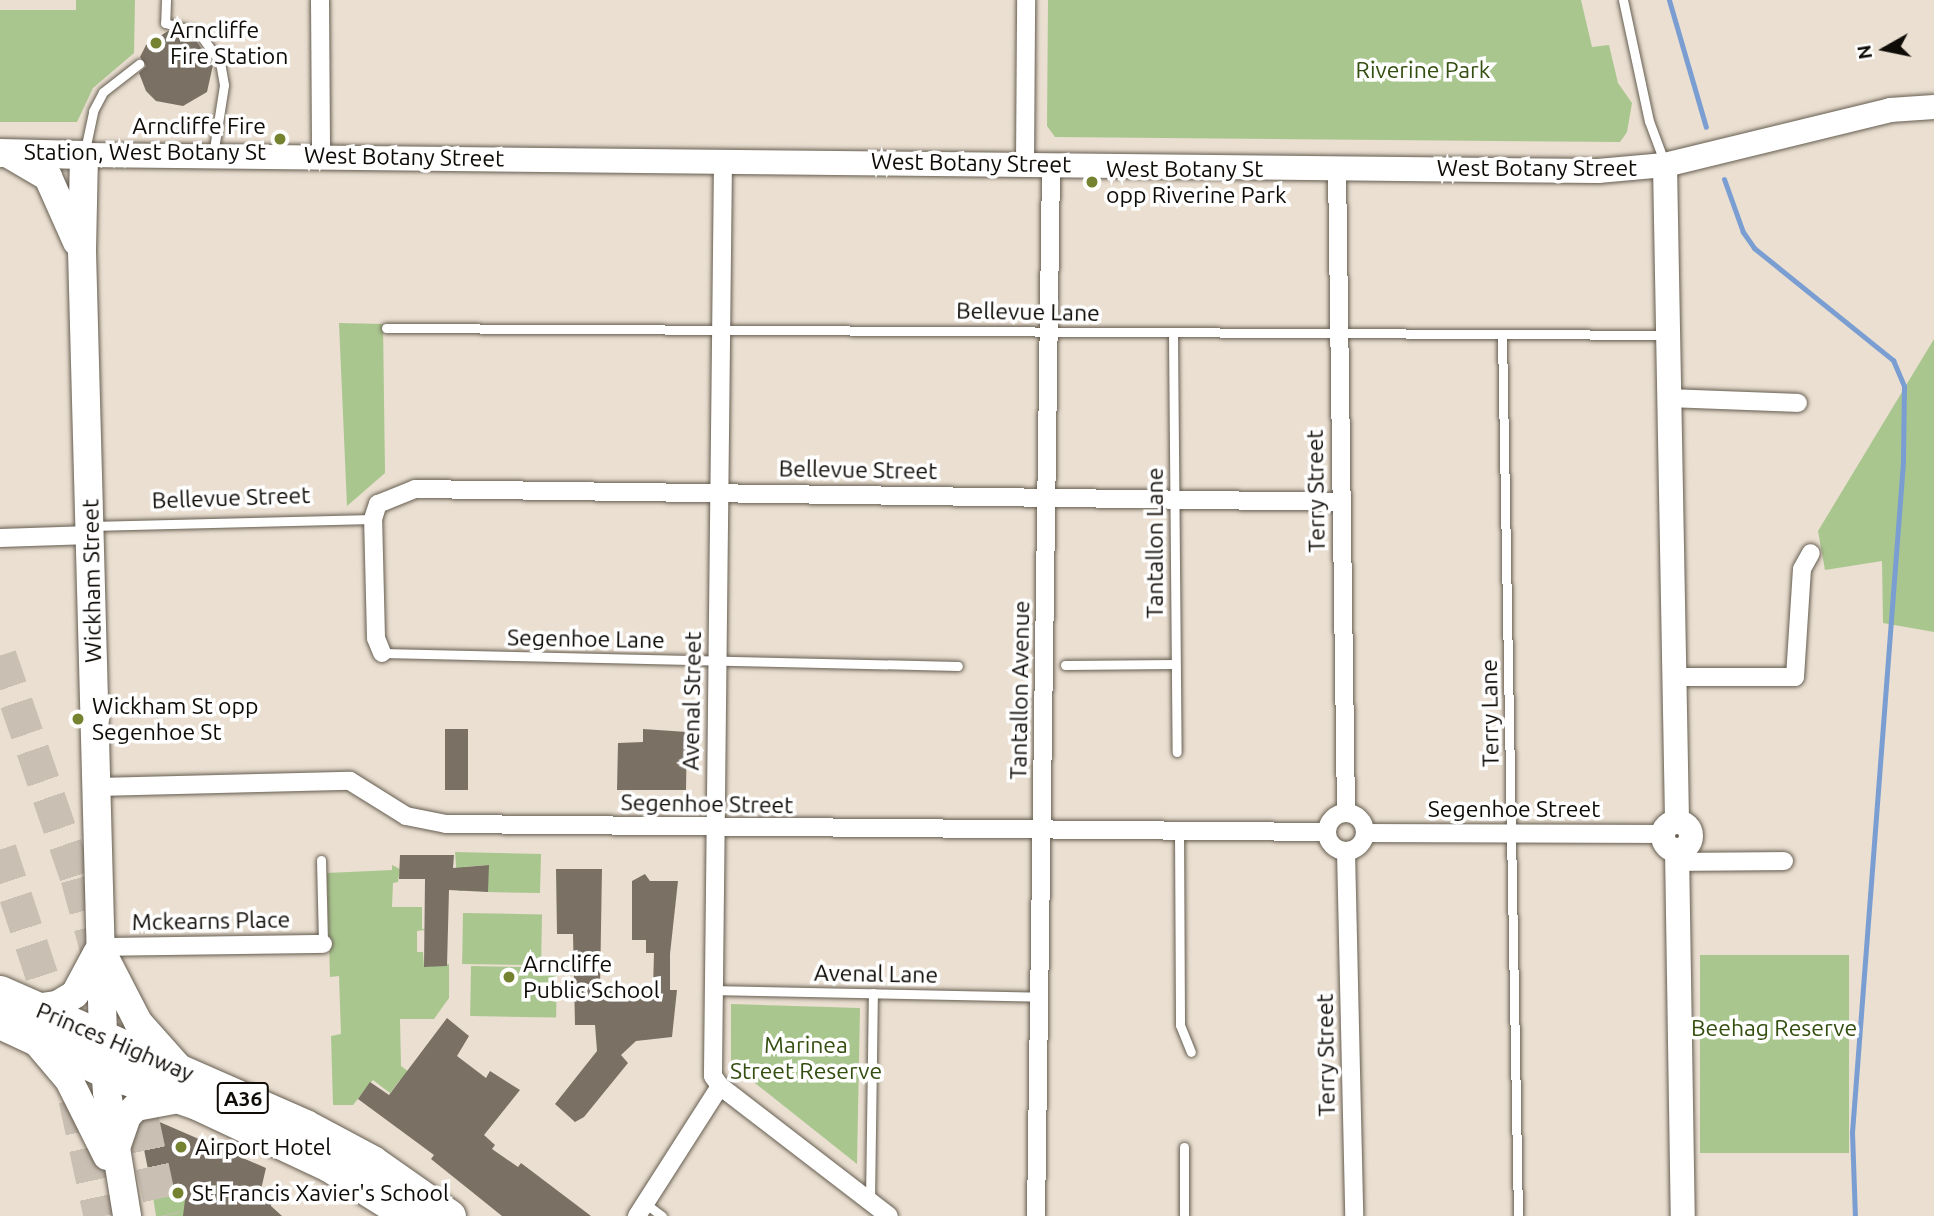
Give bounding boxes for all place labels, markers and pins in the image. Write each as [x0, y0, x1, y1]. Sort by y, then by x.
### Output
place label: Arncliffe Fire Station [170, 16, 288, 70]
marker: Arncliffe Fire Station [148, 35, 164, 51]
place label: Arncliffe Fire Station, West Botany St [24, 112, 266, 166]
marker: Arncliffe Fire Station, West Botany St [272, 131, 288, 147]
place label: West Botany St opp Riverine Park [1106, 155, 1287, 209]
marker: West Botany St opp Riverine Park [1084, 174, 1100, 190]
place label: Wickham St opp Segenhoe St [92, 692, 258, 746]
marker: Wickham St opp Segenhoe St [70, 711, 86, 727]
place label: Arncliffe Public School [523, 950, 660, 1004]
marker: Arncliffe Public School [501, 969, 517, 985]
place label: Airport Hotel [195, 1133, 331, 1161]
marker: Airport Hotel [173, 1139, 189, 1155]
place label: St Francis Xavier's School [192, 1179, 449, 1207]
marker: St Francis Xavier's School [170, 1185, 186, 1201]

